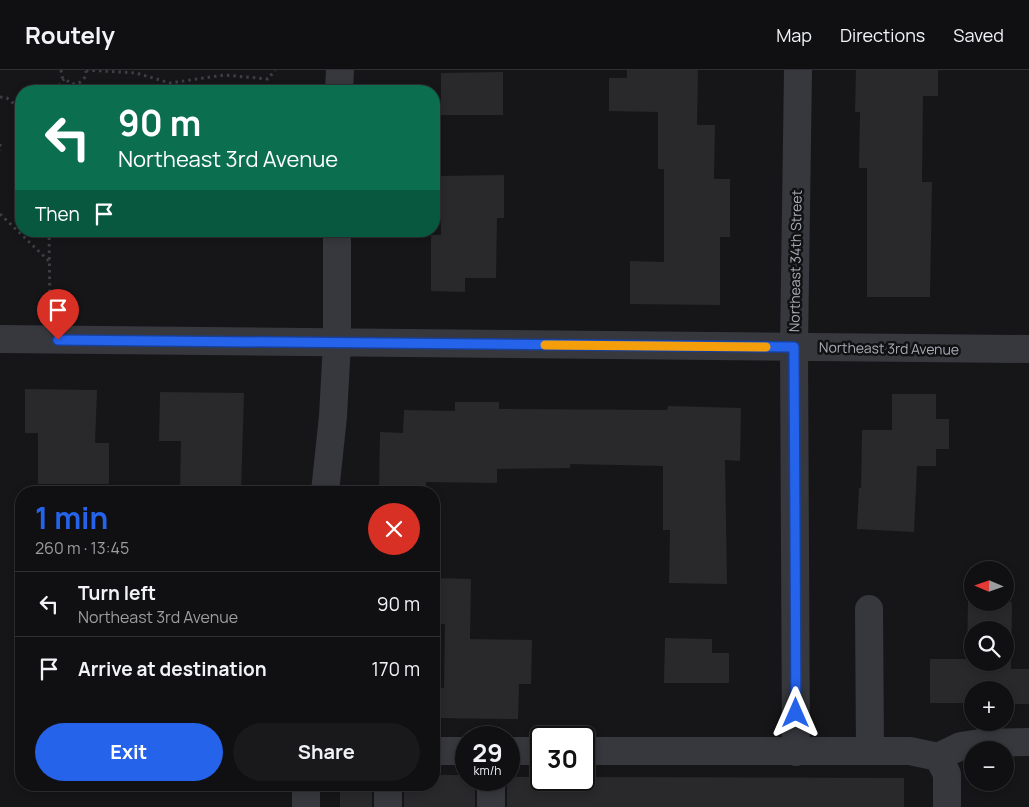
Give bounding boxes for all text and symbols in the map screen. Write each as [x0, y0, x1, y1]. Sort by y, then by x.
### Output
text: Routely [25, 18, 115, 51]
text: Map [776, 23, 812, 47]
text: Directions [840, 23, 925, 47]
text: Saved [953, 23, 1004, 47]
text: 90 m [118, 99, 201, 147]
icon: left [35, 105, 100, 170]
text: Northeast 3rd Avenue [118, 144, 338, 174]
street label: Northeast 34th Street [784, 189, 806, 332]
icon: arrive [90, 200, 118, 228]
text: Then [35, 201, 80, 227]
pin [37, 289, 79, 340]
icon: arrive [44, 296, 72, 324]
street label: Northeast 3rd Avenue [819, 337, 959, 359]
text: 1 min [35, 497, 108, 538]
button: close [368, 503, 420, 555]
text: 260 m · 13:45 [35, 537, 129, 559]
north arrow [964, 561, 1014, 611]
map controls [964, 561, 1014, 791]
text: Turn left [78, 580, 156, 606]
icon: left [35, 590, 63, 618]
text: 90 m [377, 591, 420, 617]
text: Northeast 3rd Avenue [78, 606, 238, 628]
button: search [964, 621, 1014, 671]
icon: arrive [35, 655, 63, 683]
text: Arrive at destination [78, 656, 267, 682]
text: 170 m [372, 656, 420, 682]
button: + [964, 681, 1014, 731]
position arrow [769, 686, 821, 738]
button: Exit [35, 723, 223, 781]
button: Share [233, 723, 420, 781]
speed limit sign: 30 [530, 726, 595, 791]
text: 29 [472, 735, 503, 770]
button: − [964, 741, 1014, 791]
text: km/h [474, 762, 501, 779]

